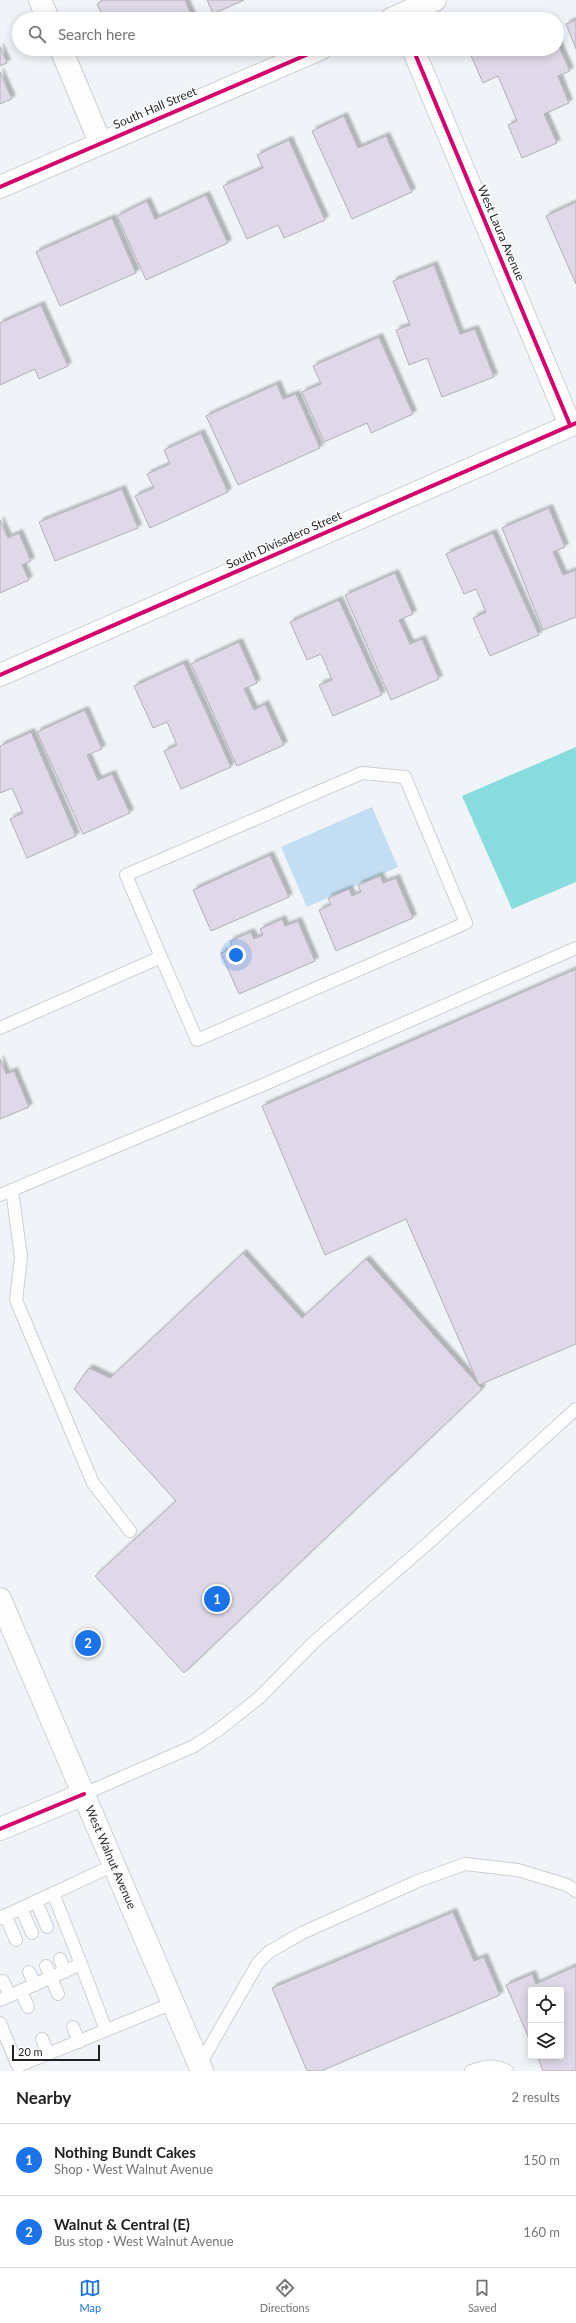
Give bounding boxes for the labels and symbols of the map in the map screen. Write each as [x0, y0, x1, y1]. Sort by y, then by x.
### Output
street label: South Hall Street [111, 83, 199, 132]
street label: West Laura Avenue [475, 183, 528, 283]
street label: South Divisadero Street [224, 507, 344, 572]
your location [226, 945, 246, 965]
pin: 1 [204, 1584, 230, 1614]
pin: 2 [75, 1628, 101, 1658]
street label: West Walnut Avenue [82, 1803, 140, 1911]
scale bar [12, 2043, 100, 2062]

